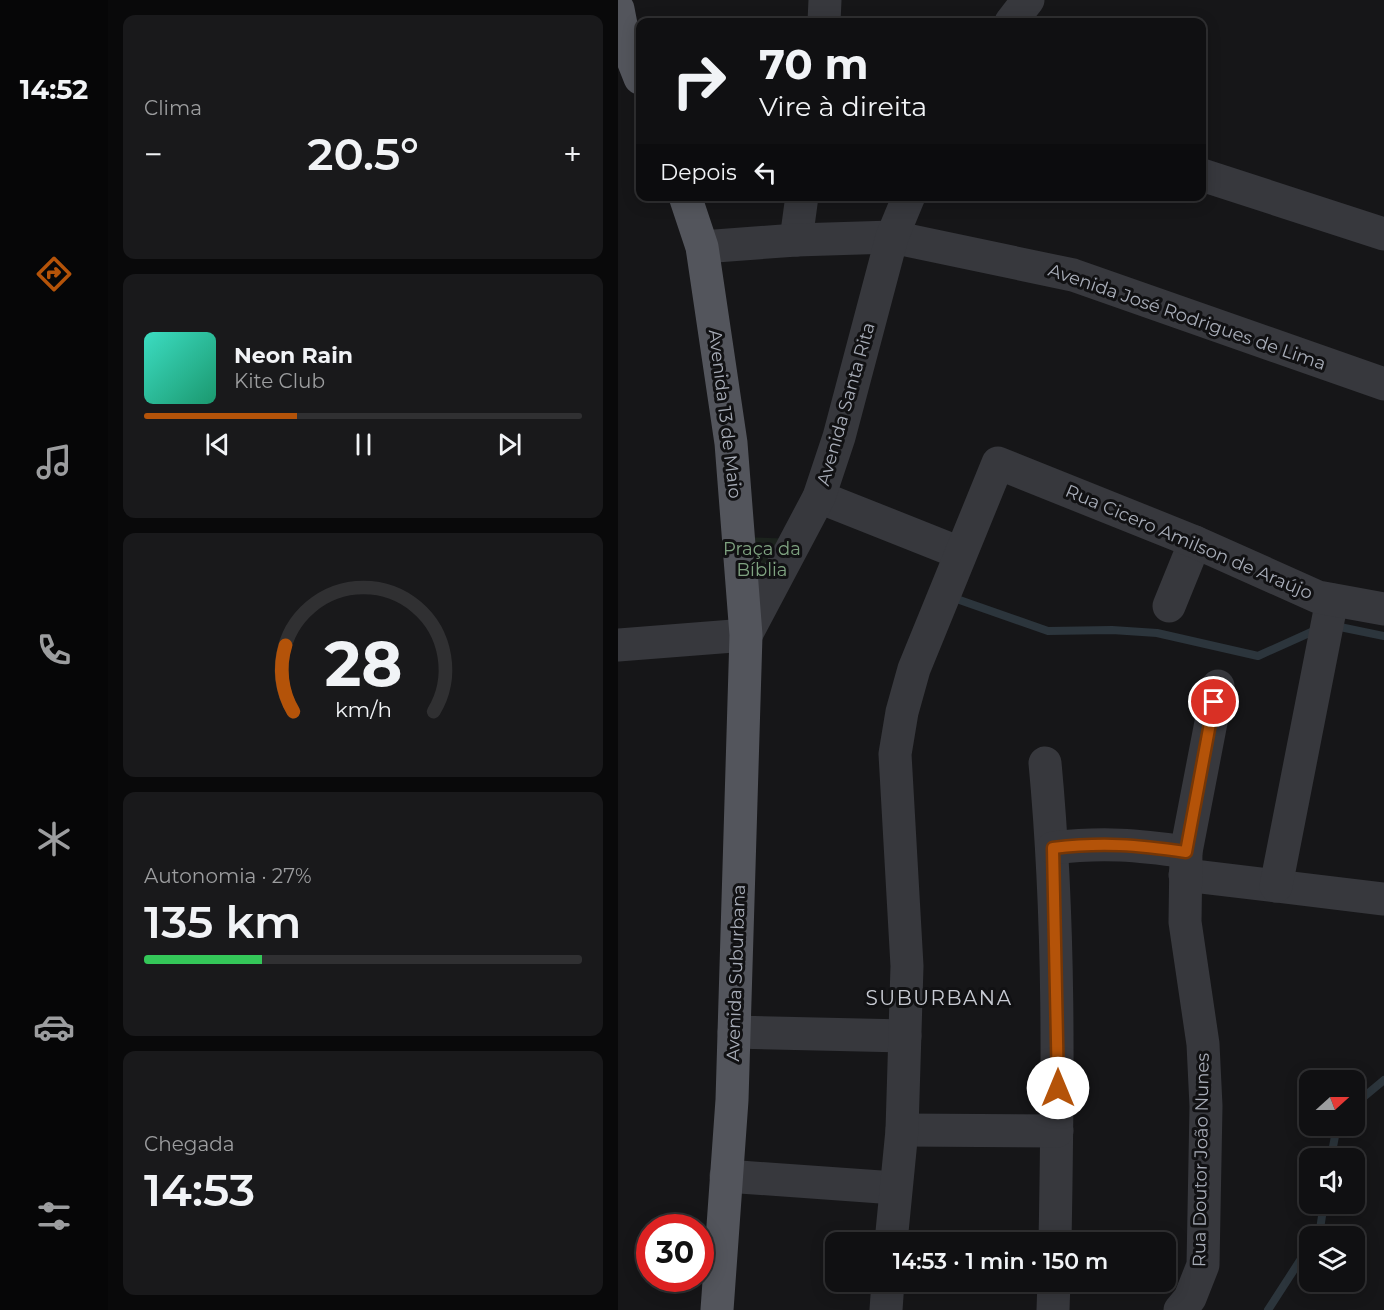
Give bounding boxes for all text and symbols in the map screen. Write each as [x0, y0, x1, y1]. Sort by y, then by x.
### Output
text: 70 m [759, 38, 869, 90]
icon: right [660, 42, 738, 120]
text: 14:52 [20, 73, 88, 106]
text: Vire à direita [759, 90, 927, 123]
text: Clima [144, 96, 202, 120]
text: 20.5° [307, 126, 419, 181]
text: − [144, 134, 163, 174]
text: + [563, 134, 582, 174]
icon: left [749, 156, 782, 189]
text: Depois [660, 159, 737, 186]
icon: directions [33, 253, 75, 295]
street label: Avenida José Rodrigues de Lima [1045, 259, 1329, 375]
street label: Avenida Santa Rita [812, 320, 880, 488]
street label: Avenida 13 de Maio [704, 328, 746, 500]
text: Neon Rain [234, 342, 353, 369]
text: Kite Club [234, 369, 325, 393]
icon: previous [201, 428, 234, 461]
icon: pause [347, 428, 380, 461]
icon: next [493, 428, 526, 461]
icon: music [33, 441, 75, 483]
street label: Rua Cicero Amilson de Araújo [1062, 480, 1316, 604]
park label: Praça da Bíblia [723, 538, 801, 581]
text: 28 [324, 626, 402, 702]
icon: phone [33, 629, 75, 671]
pin [1188, 676, 1239, 727]
icon: arrive [1197, 685, 1230, 718]
text: km/h [334, 696, 392, 722]
icon: climate [33, 818, 75, 860]
text: Autonomia · 27% [144, 864, 312, 888]
street label: Avenida Suburbana [722, 884, 750, 1062]
text: 135 km [144, 894, 301, 949]
district label: SUBURBANA [866, 986, 1012, 1010]
icon: car [33, 1006, 75, 1048]
street label: Rua Doutor João Nunes [1188, 1052, 1214, 1267]
position arrow [1026, 1056, 1090, 1120]
north arrow [1299, 1070, 1365, 1136]
map controls [1299, 1070, 1365, 1292]
text: Chegada [144, 1132, 235, 1156]
button: sound [1299, 1148, 1365, 1214]
text: 14:53 [144, 1162, 255, 1217]
icon: filters [33, 1195, 75, 1237]
speed limit sign: 30 [636, 1214, 714, 1292]
button: layers [1299, 1226, 1365, 1292]
text: 14:53 · 1 min · 150 m [893, 1248, 1108, 1275]

